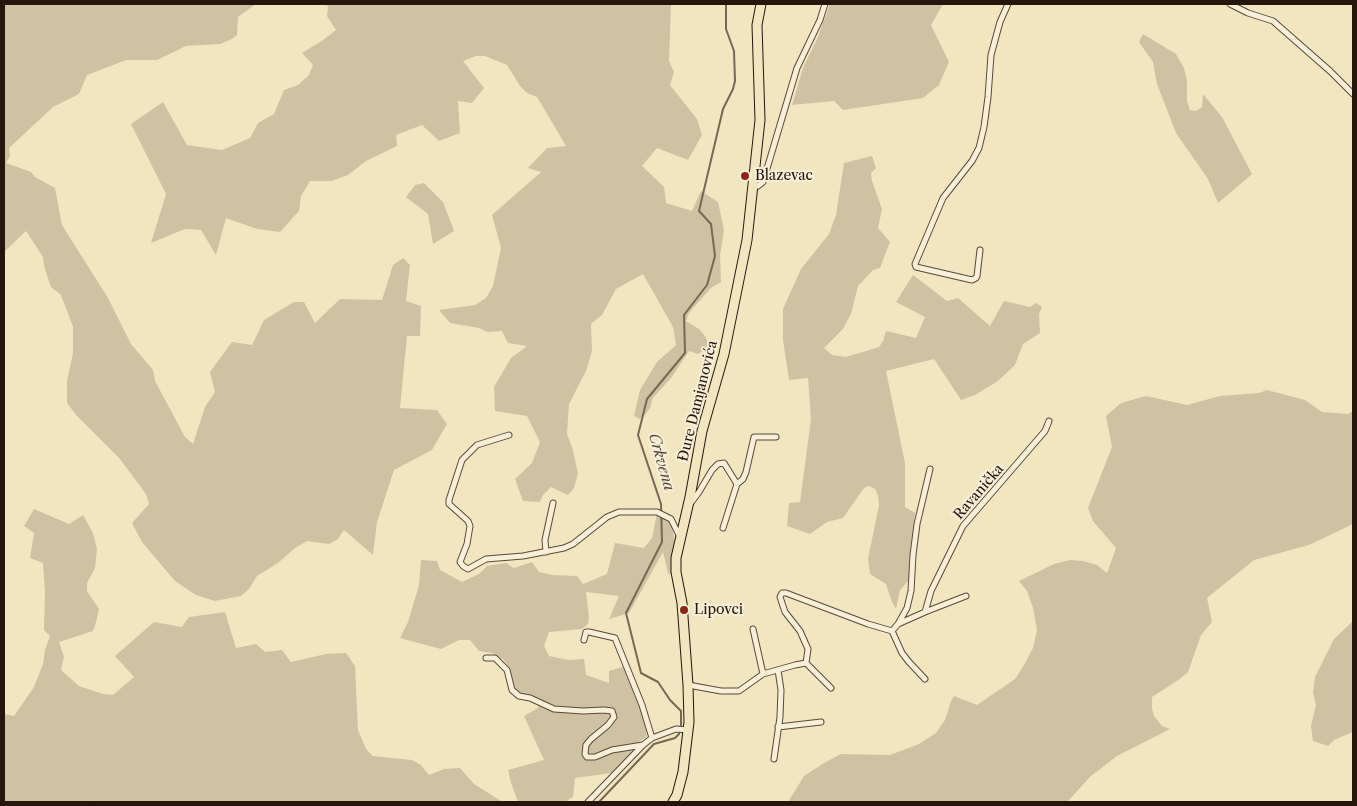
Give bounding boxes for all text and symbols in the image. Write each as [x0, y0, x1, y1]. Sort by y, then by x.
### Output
place label: Blazevac [755, 168, 813, 184]
marker: Blazevac [739, 170, 751, 182]
street label: Đure Damjanovića [675, 339, 721, 463]
water label: Crkvena [644, 431, 678, 493]
street label: Ravanička [951, 461, 1007, 523]
place label: Lipovci [694, 602, 743, 618]
marker: Lipovci [678, 604, 690, 616]

